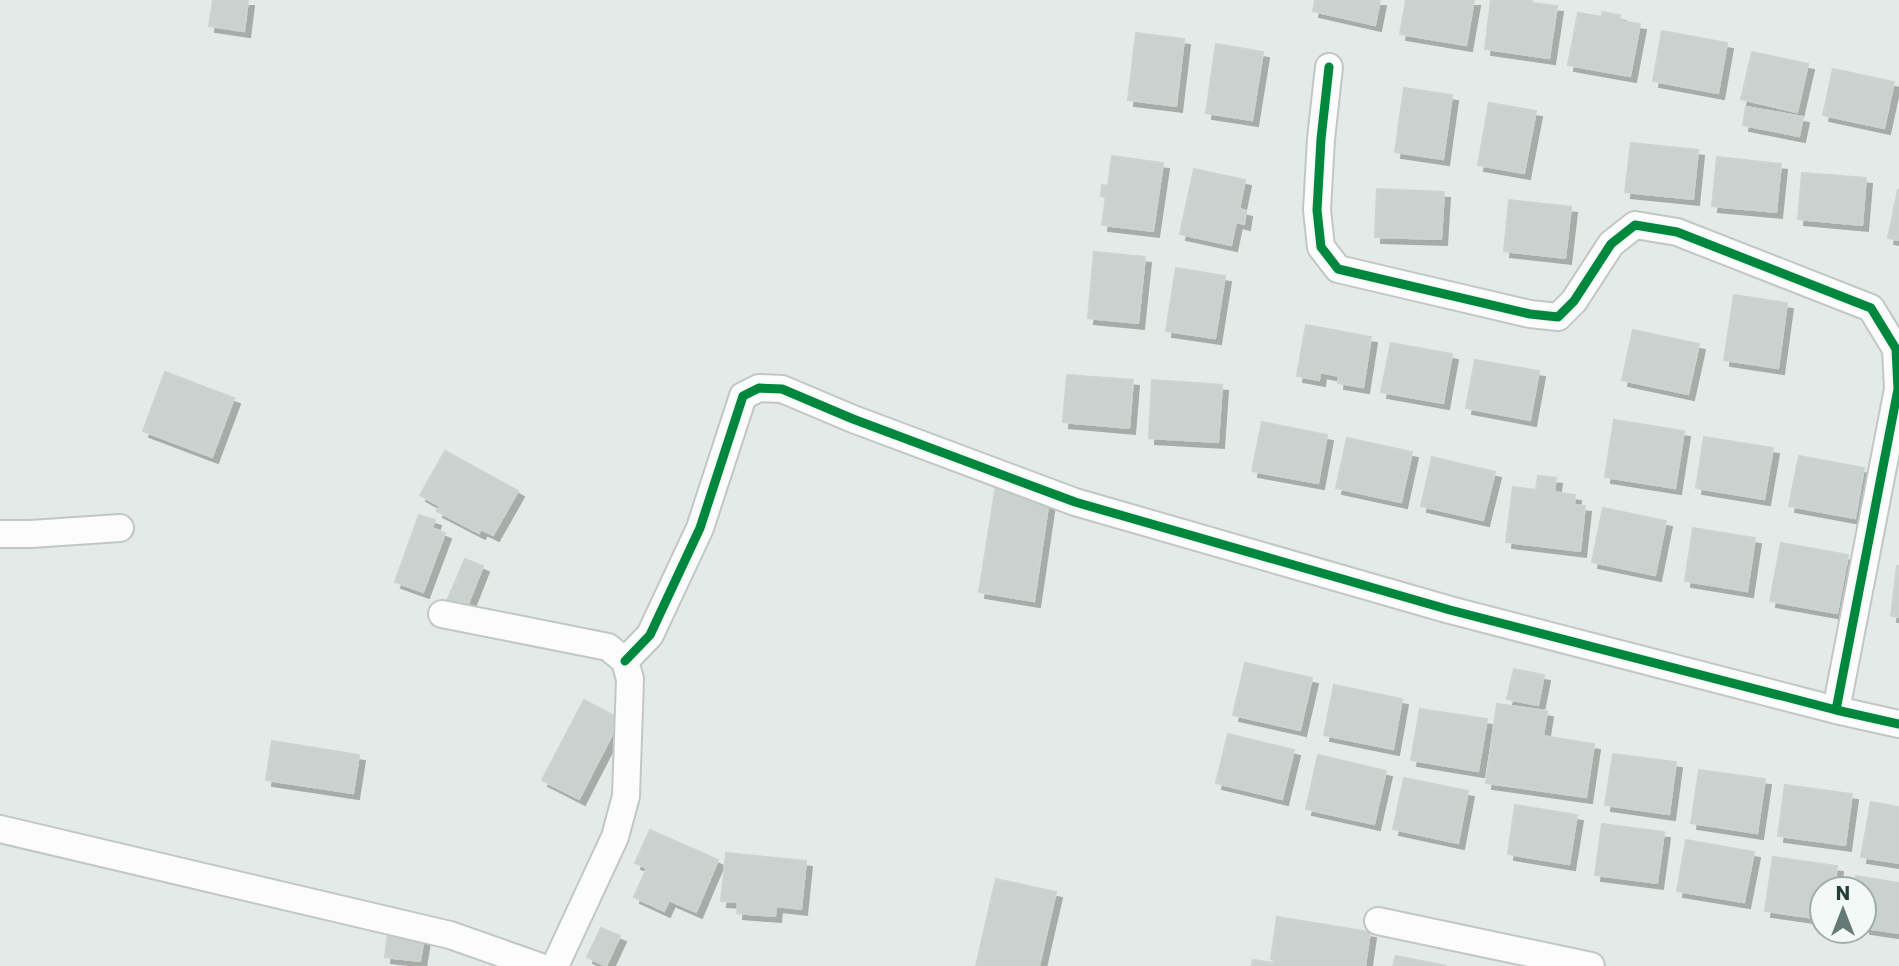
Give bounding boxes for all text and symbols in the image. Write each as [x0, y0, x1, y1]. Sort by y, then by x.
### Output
north arrow [1808, 875, 1878, 945]
text: N [1836, 880, 1850, 907]

